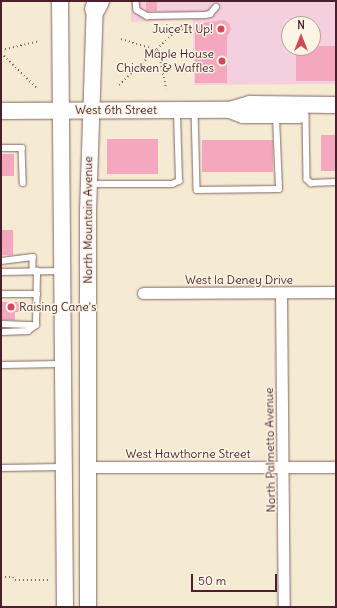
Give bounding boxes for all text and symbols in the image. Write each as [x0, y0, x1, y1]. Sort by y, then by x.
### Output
north arrow [281, 16, 321, 56]
text: N [297, 18, 305, 32]
place label: Juice It Up! [152, 22, 213, 36]
marker: Juice It Up! [216, 24, 226, 34]
place label: Maple House Chicken & Waffles [116, 47, 214, 75]
marker: Maple House Chicken & Waffles [217, 56, 227, 66]
street label: West 6th Street [75, 103, 157, 117]
street label: North Mountain Avenue [81, 156, 95, 284]
street label: West la Deney Drive [185, 273, 293, 287]
place label: Raising Cane's [19, 300, 97, 314]
marker: Raising Cane's [6, 302, 16, 312]
street label: North Palmetto Avenue [262, 387, 278, 513]
street label: West Hawthorne Street [125, 447, 251, 461]
scale bar [193, 566, 279, 592]
text: 50 m [198, 573, 226, 588]

